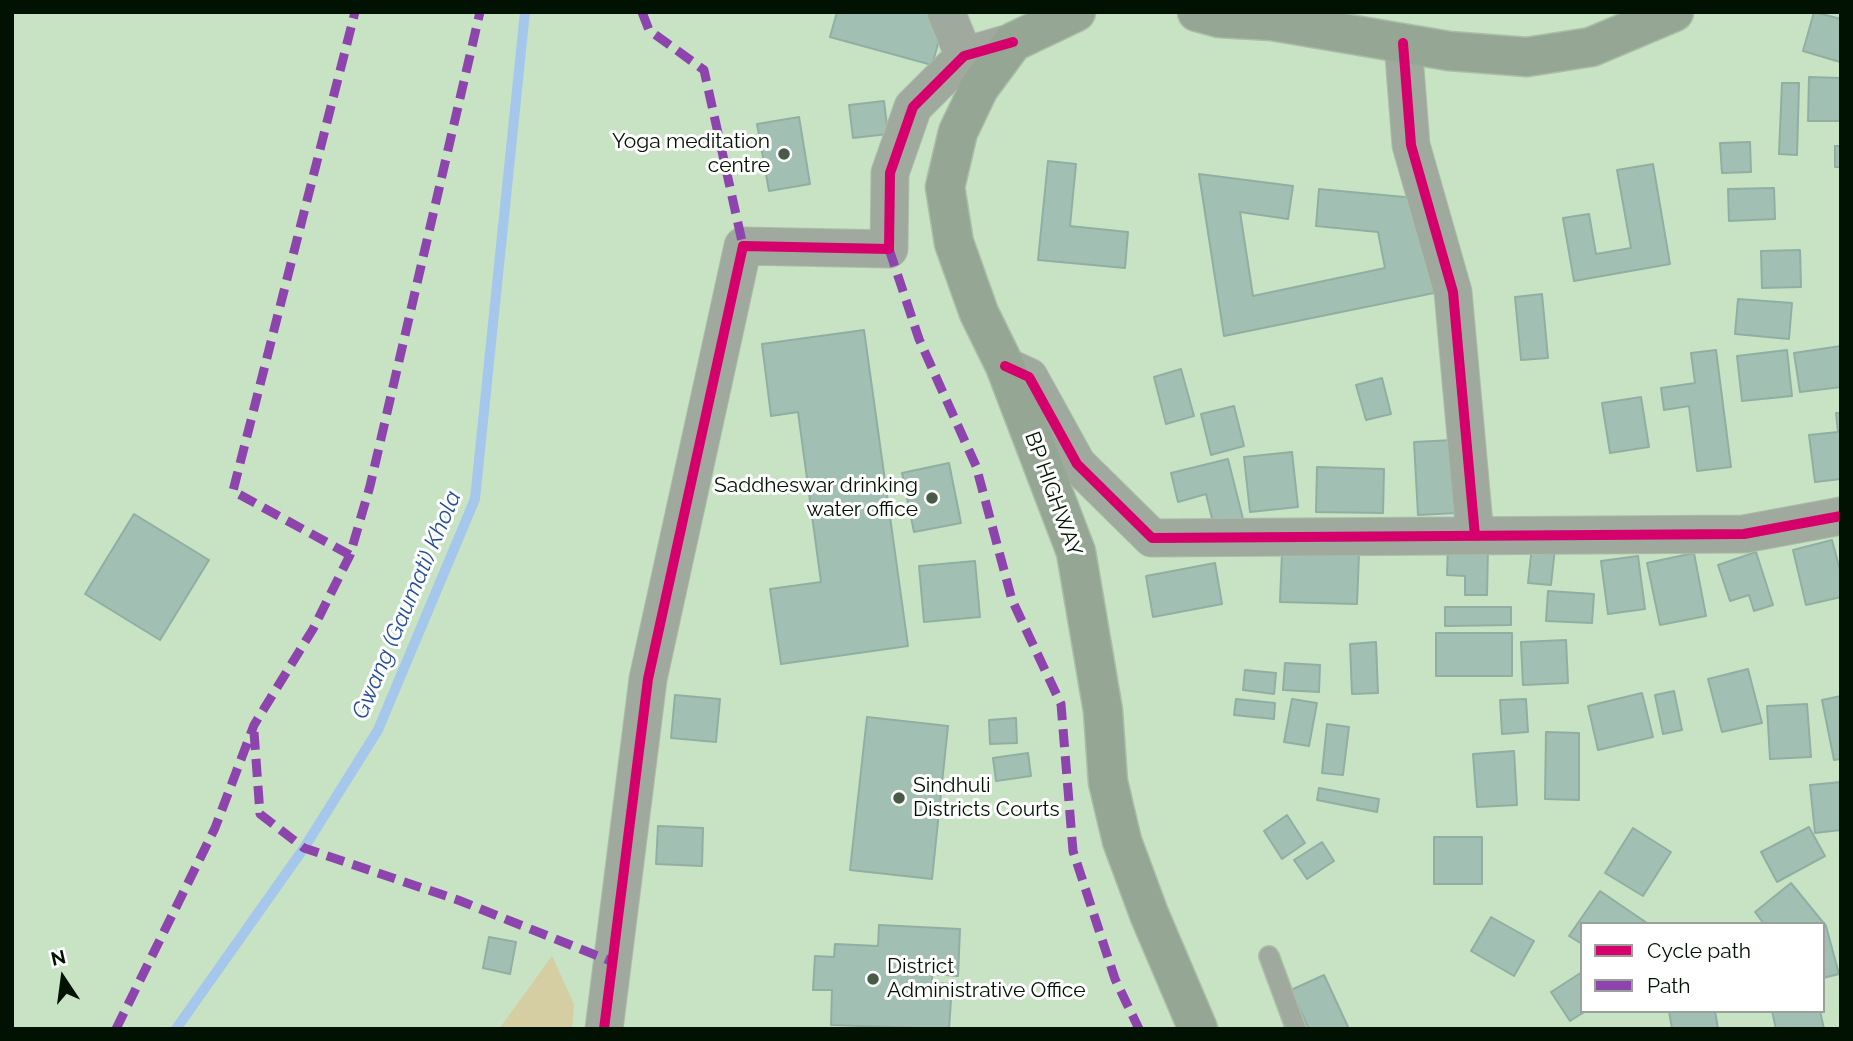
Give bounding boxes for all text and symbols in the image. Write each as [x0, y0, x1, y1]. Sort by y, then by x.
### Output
place label: Yoga meditation centre [612, 129, 770, 179]
marker: Yoga meditation centre [776, 146, 792, 162]
street label: BP HIGHWAY [1019, 428, 1087, 560]
place label: Saddheswar drinking water office [714, 473, 918, 523]
water label: Gwang (Gaumati) Khola [346, 487, 468, 723]
marker: Saddheswar drinking water office [924, 490, 940, 506]
place label: Sindhuli Districts Courts [913, 773, 1060, 823]
marker: Sindhuli Districts Courts [891, 790, 907, 806]
legend [1580, 922, 1825, 1013]
text: Cycle path [1647, 938, 1751, 963]
north arrow [28, 943, 98, 1013]
text: N [49, 945, 68, 970]
place label: District Administrative Office [887, 954, 1086, 1004]
marker: District Administrative Office [865, 971, 881, 987]
text: Path [1647, 973, 1691, 998]

